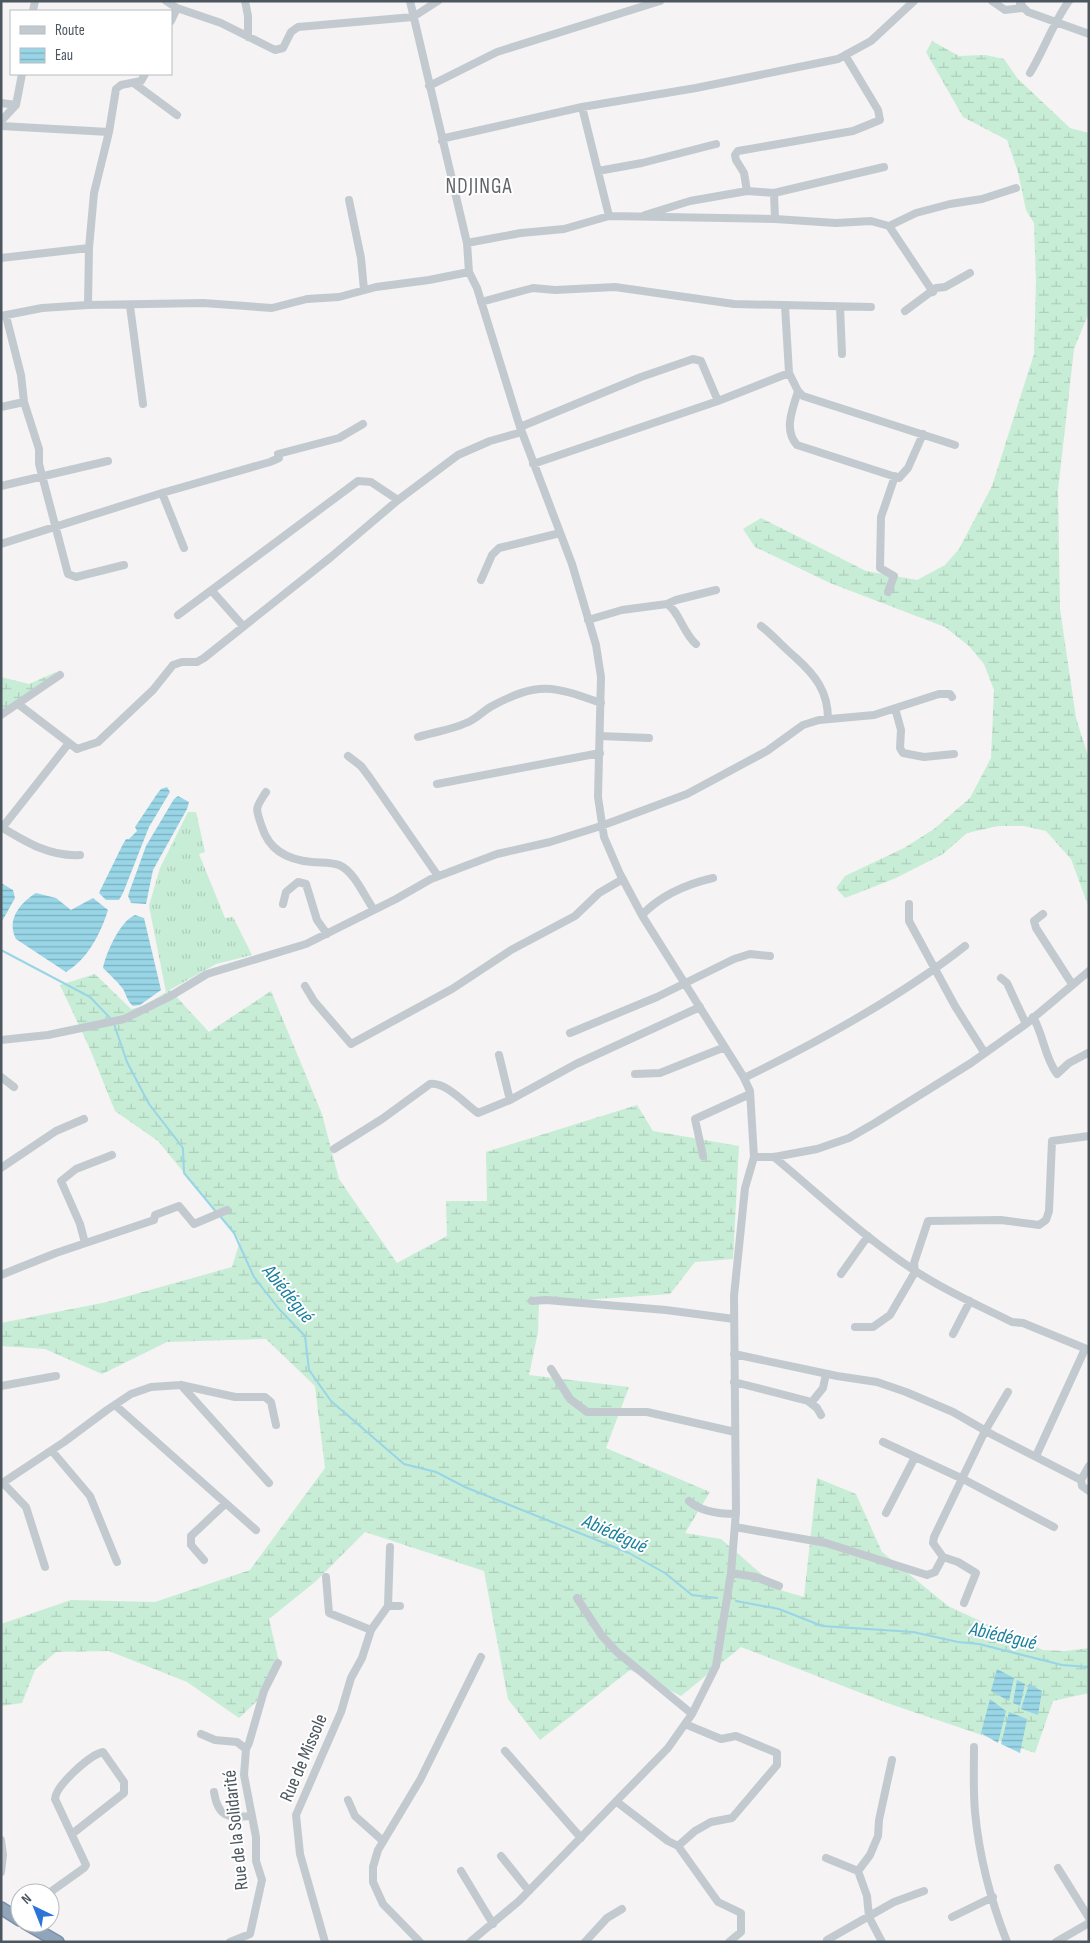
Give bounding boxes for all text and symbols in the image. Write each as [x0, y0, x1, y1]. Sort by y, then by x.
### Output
legend [10, 10, 172, 75]
text: Route [55, 21, 85, 40]
text: Eau [55, 46, 73, 65]
district label: NDJINGA [446, 174, 512, 199]
water label: Abiédégué [257, 1259, 319, 1328]
water label: Abiédégué [578, 1509, 651, 1559]
water label: Abiédégué [966, 1616, 1039, 1655]
street label: Rue de Missole [275, 1711, 333, 1805]
street label: Rue de la Solidarité [218, 1769, 254, 1891]
north arrow [10, 1883, 60, 1933]
text: N [18, 1890, 35, 1908]

